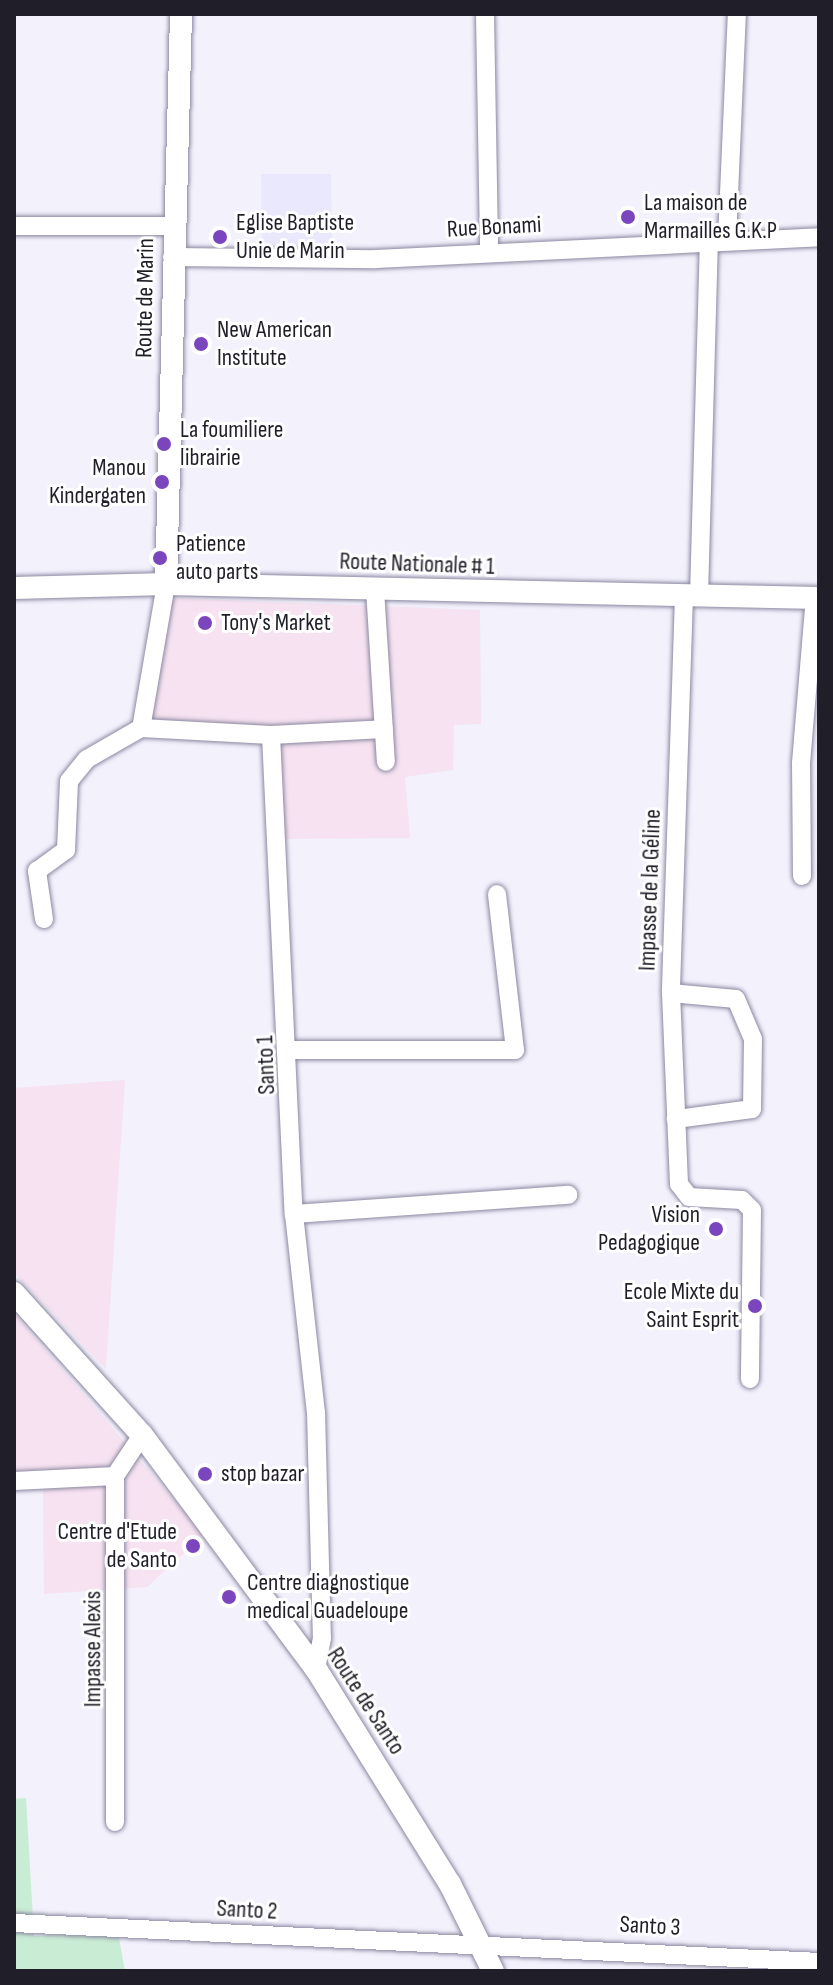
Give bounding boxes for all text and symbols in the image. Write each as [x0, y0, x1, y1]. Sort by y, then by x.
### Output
place label: La maison de Marmailles G.K.P [644, 189, 777, 245]
marker: La maison de Marmailles G.K.P [619, 208, 637, 226]
place label: Eglise Baptiste Unie de Marin [236, 209, 354, 265]
street label: Rue Bonami [446, 210, 542, 244]
marker: Eglise Baptiste Unie de Marin [211, 228, 229, 246]
street label: Route de Marin [130, 238, 160, 358]
place label: New American Institute [217, 316, 332, 372]
marker: New American Institute [192, 335, 210, 353]
place label: La foumiliere librairie [180, 416, 283, 472]
marker: La foumiliere librairie [155, 435, 173, 453]
place label: Manou Kindergaten [49, 454, 146, 510]
marker: Manou Kindergaten [153, 473, 171, 491]
place label: Patience auto parts [176, 530, 258, 586]
street label: Route Nationale # 1 [339, 547, 495, 581]
marker: Patience auto parts [151, 549, 169, 567]
place label: Tony's Market [221, 609, 331, 637]
marker: Tony's Market [196, 614, 214, 632]
street label: Impasse de la Géline [633, 809, 667, 971]
street label: Santo 1 [251, 1035, 281, 1095]
place label: Vision Pedagogique [598, 1201, 700, 1257]
marker: Vision Pedagogique [707, 1220, 725, 1238]
place label: Ecole Mixte du Saint Esprit [624, 1278, 739, 1334]
marker: Ecole Mixte du Saint Esprit [746, 1297, 764, 1315]
place label: stop bazar [221, 1460, 304, 1488]
marker: stop bazar [196, 1465, 214, 1483]
place label: Centre d'Etude de Santo [57, 1518, 177, 1574]
marker: Centre d'Etude de Santo [184, 1537, 202, 1555]
place label: Centre diagnostique medical Guadeloupe [247, 1569, 409, 1625]
marker: Centre diagnostique medical Guadeloupe [218, 1586, 240, 1608]
street label: Impasse Alexis [79, 1591, 107, 1707]
street label: Route de Santo [321, 1642, 411, 1760]
street label: Santo 2 [216, 1894, 278, 1926]
street label: Santo 3 [619, 1910, 681, 1942]

